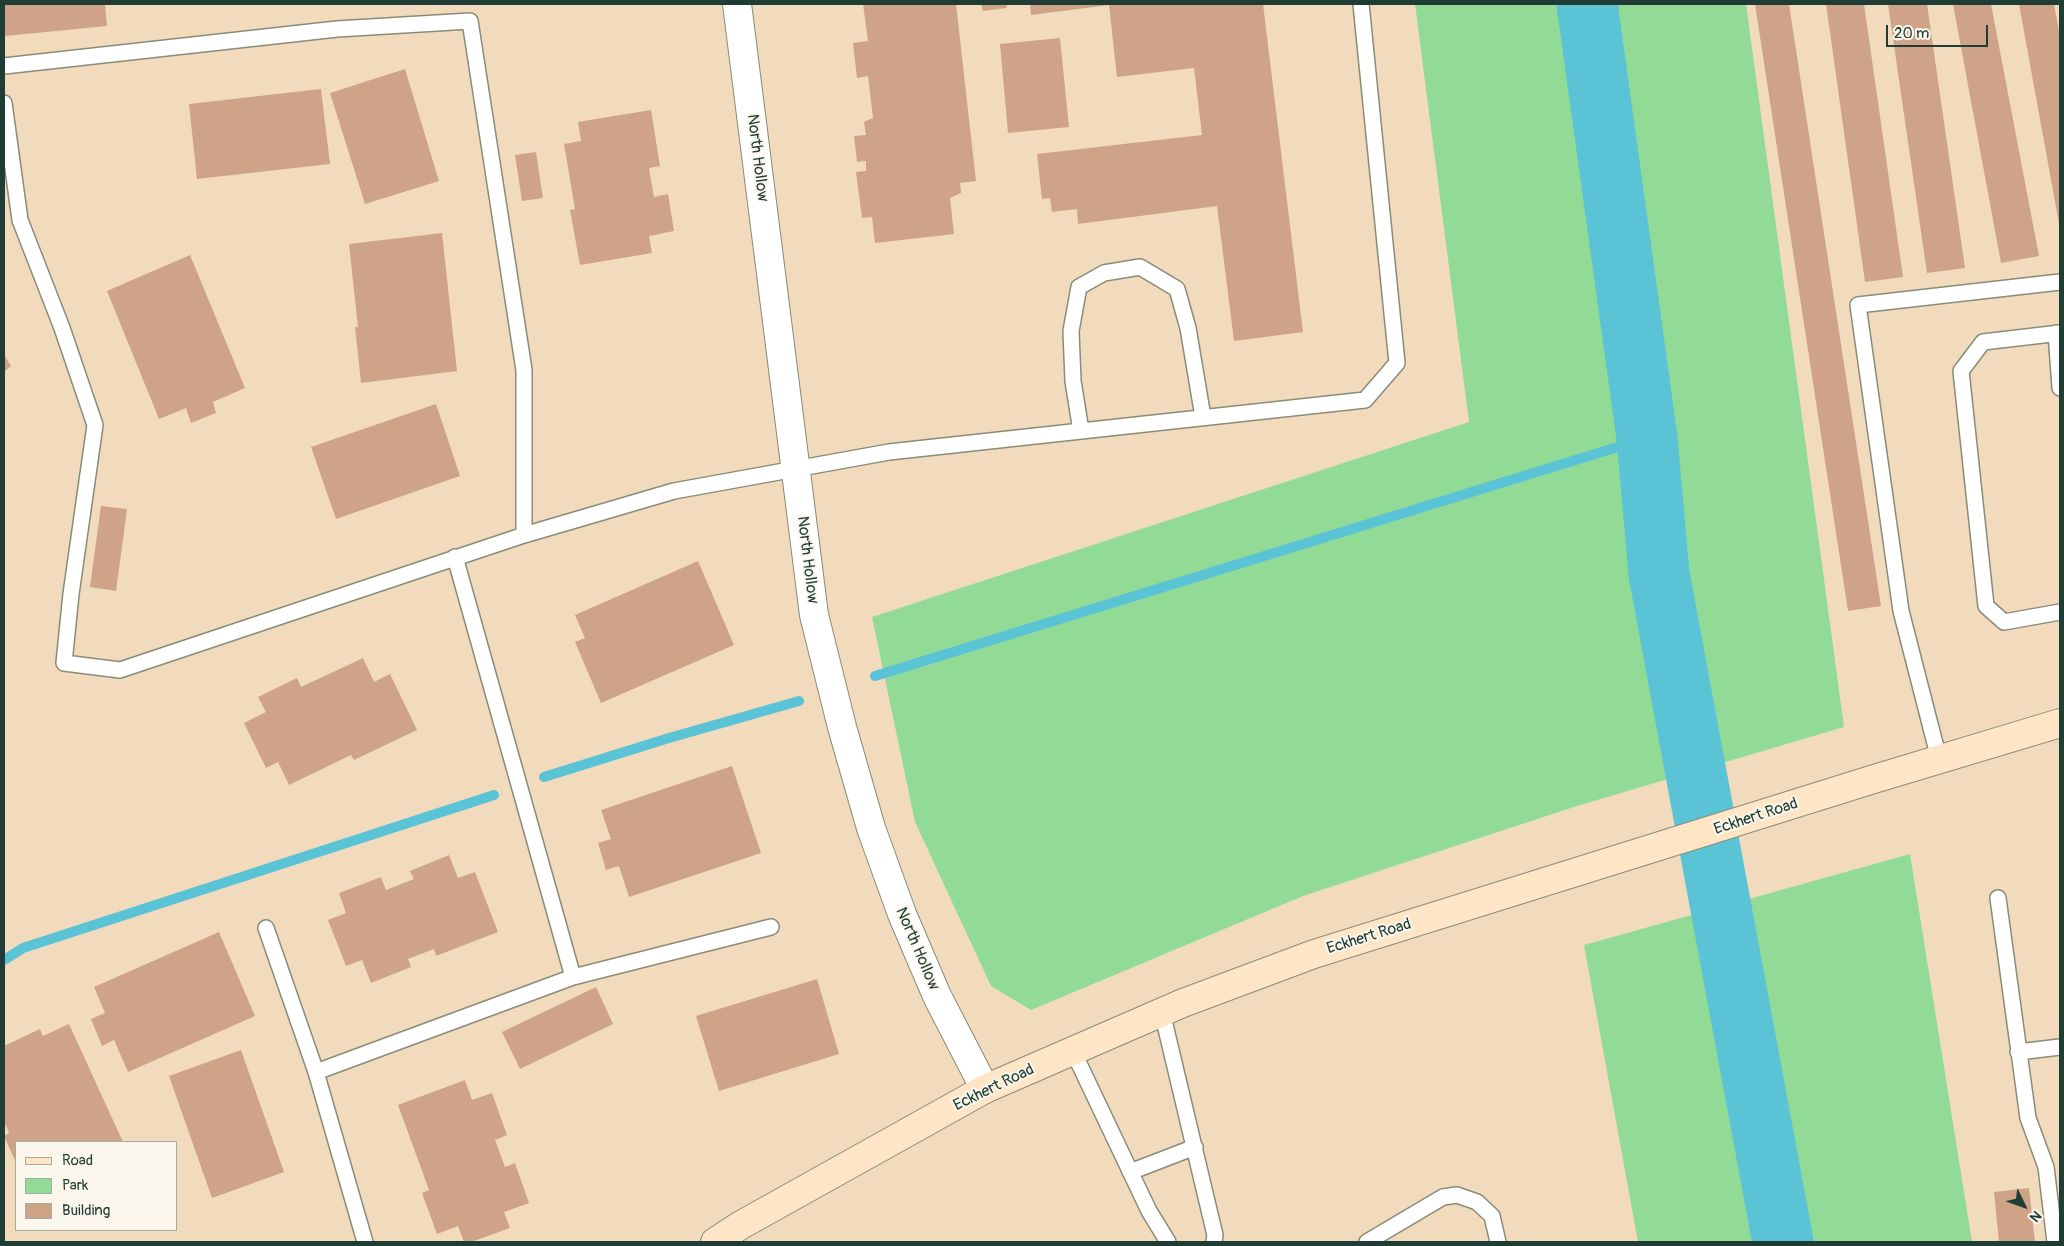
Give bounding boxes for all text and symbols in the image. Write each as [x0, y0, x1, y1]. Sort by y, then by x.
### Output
scale bar [1889, 15, 1992, 47]
text: 20 m [1894, 24, 1929, 43]
street label: North Hollow [742, 113, 772, 203]
street label: North Hollow [792, 515, 822, 605]
street label: Eckhert Road [1712, 794, 1800, 840]
street label: North Hollow [891, 905, 943, 993]
street label: Eckhert Road [1324, 915, 1414, 959]
street label: Eckhert Road [951, 1060, 1037, 1116]
legend [15, 1141, 178, 1231]
text: Road [62, 1151, 93, 1170]
text: Park [62, 1176, 88, 1195]
north arrow [1999, 1181, 2049, 1231]
text: Building [62, 1201, 110, 1220]
text: N [2026, 1207, 2045, 1226]

